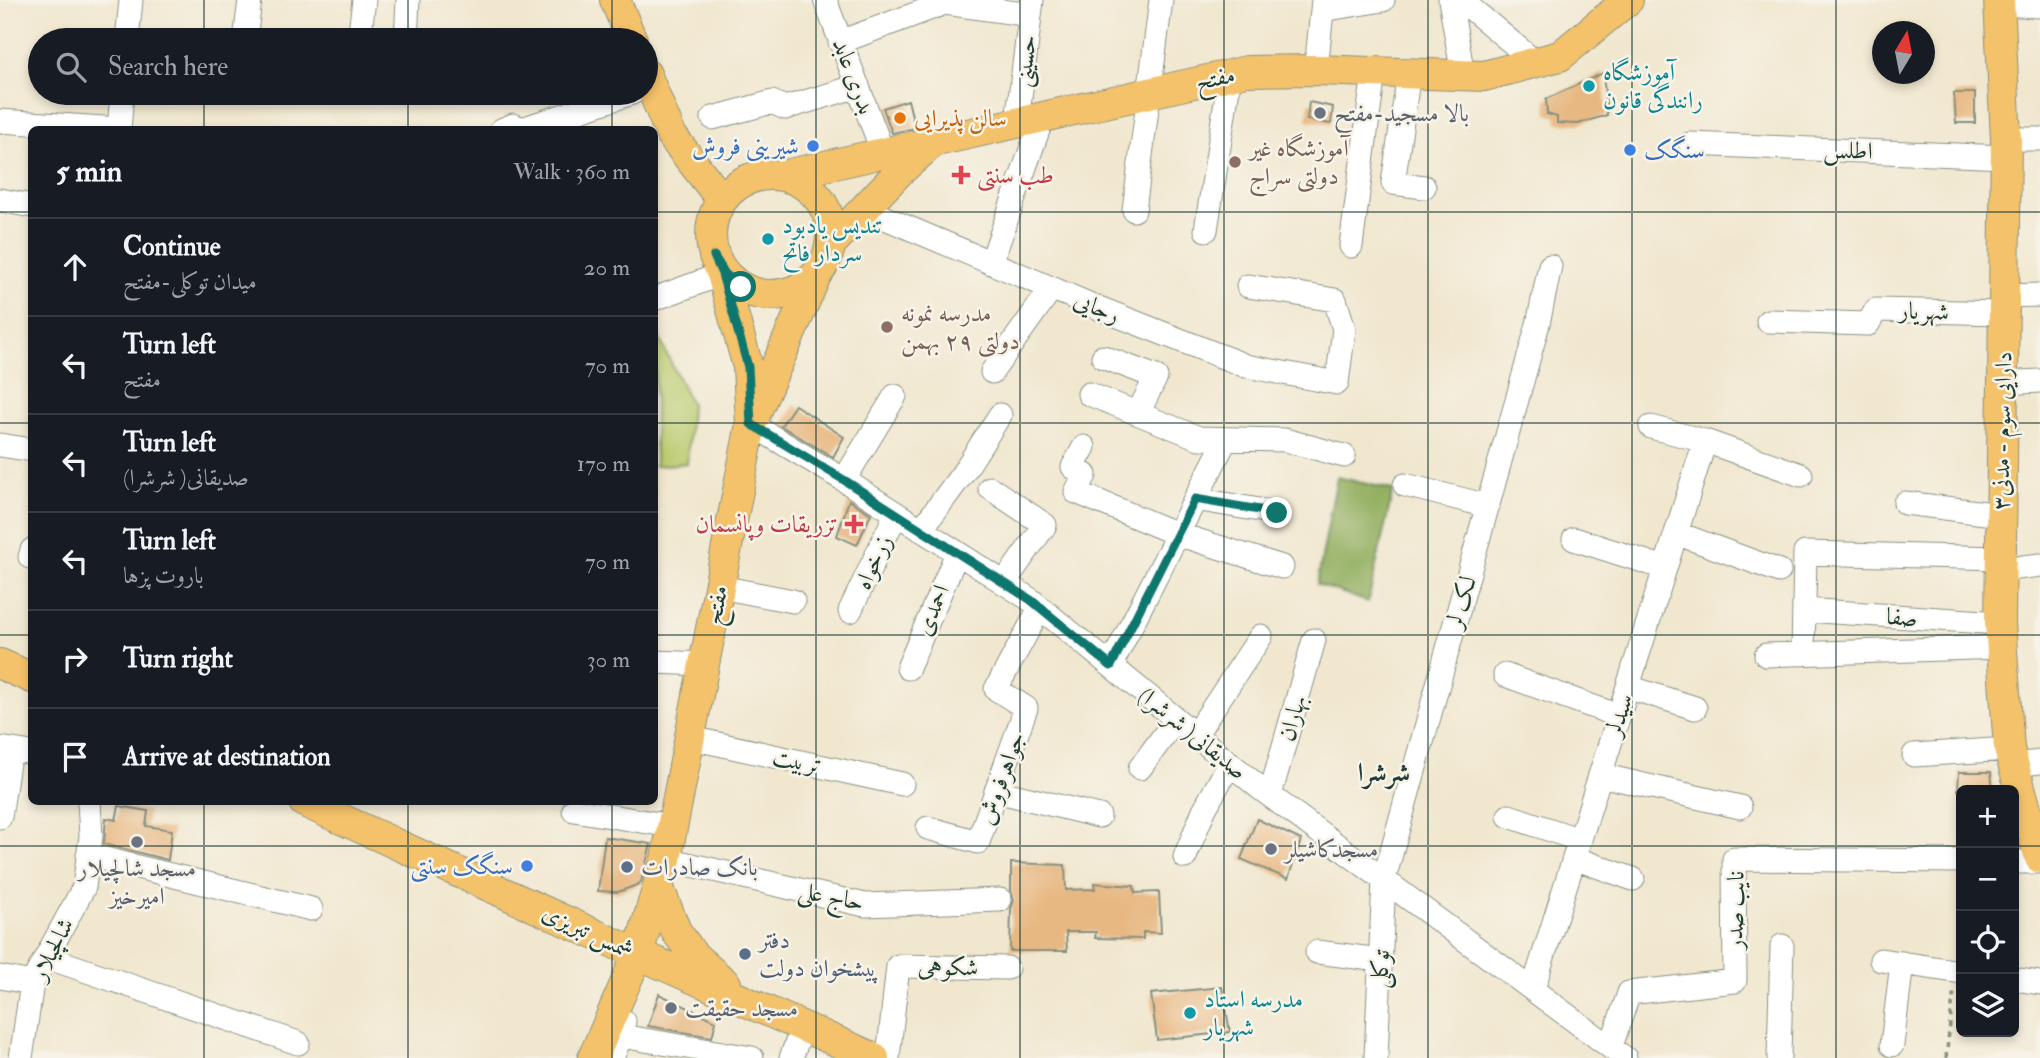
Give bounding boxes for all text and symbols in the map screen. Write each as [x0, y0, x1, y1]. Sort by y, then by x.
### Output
north arrow [1872, 21, 1935, 84]
search box [28, 28, 658, 105]
street label: حسینی [1007, 33, 1045, 89]
street label: بدری عابد [825, 34, 882, 119]
icon: search [52, 48, 90, 86]
text: Search here [108, 51, 228, 83]
place label: آموزشگاه رانندگی قانون [1603, 57, 1703, 116]
street label: مفتح [1193, 59, 1239, 103]
marker: آموزشگاه رانندگی قانون [1581, 78, 1597, 94]
place label: بالا مسجید-مفتح [1334, 98, 1469, 134]
place label: سالن پذیرایی [914, 103, 1007, 135]
marker: بالا مسجید-مفتح [1312, 105, 1328, 121]
marker: سالن پذیرایی [892, 110, 908, 126]
place label: شیرینی فروش [692, 131, 799, 162]
place label: آموزشگاه غیر دولتی سراج [1246, 133, 1351, 197]
street label: اطلس [1823, 134, 1873, 167]
place label: سنگک [1644, 135, 1705, 166]
marker: شیرینی فروش [805, 138, 821, 154]
marker: سنگک [1622, 142, 1638, 158]
text: 5 min [56, 153, 122, 190]
marker: آموزشگاه غیر دولتی سراج [1227, 154, 1243, 170]
text: Walk · 360 m [513, 157, 630, 186]
place label: طب سنتی [977, 160, 1054, 192]
marker: طب سنتی [951, 165, 971, 185]
place label: تندیس یادبود سردار فاتح [782, 210, 883, 273]
text: Continue [123, 231, 221, 263]
marker: تندیس یادبود سردار فاتح [760, 231, 776, 247]
icon: ahead [56, 248, 94, 286]
text: 20 m [584, 253, 630, 282]
text: میدان توکلی-مفتح [123, 267, 257, 296]
route start [725, 271, 756, 302]
street label: رجایی [1069, 284, 1125, 331]
street label: شهریار [1896, 295, 1950, 328]
place label: مدرسه نمونه دولتی ۲۹ بهمن [901, 298, 1020, 358]
marker: مدرسه نمونه دولتی ۲۹ بهمن [879, 319, 895, 335]
text: Turn left [123, 329, 216, 361]
icon: left [56, 346, 94, 384]
text: 70 m [585, 351, 630, 380]
street label: دارایی سوم - مدنی۳ [1986, 351, 2024, 511]
text: مفتح [123, 365, 161, 394]
text: Turn left [123, 427, 216, 459]
icon: left [56, 444, 94, 482]
text: 170 m [577, 449, 630, 478]
text: (شرشرا )صدیقانی [123, 463, 249, 492]
route end [1261, 497, 1292, 528]
place label: تزریقات وپانسمان [695, 509, 838, 541]
marker: تزریقات وپانسمان [844, 514, 864, 534]
text: Turn left [123, 525, 216, 557]
street label: زرخواه [847, 530, 900, 595]
icon: left [56, 542, 94, 580]
text: 70 m [585, 547, 630, 576]
text: باروت پزها [123, 561, 204, 590]
street label: لک لر [1438, 572, 1484, 635]
street label: احمدی [908, 580, 957, 640]
street label: مفتح [697, 583, 740, 628]
street label: صفا [1885, 601, 1919, 634]
icon: right [56, 640, 94, 678]
text: Turn right [123, 643, 233, 675]
text: 30 m [587, 645, 630, 674]
street label: (شرشرا )صدیقانی [1132, 680, 1253, 787]
street label: سیدلر [1597, 690, 1641, 743]
street label: بهاران [1271, 691, 1314, 745]
street label: جواهرفروش [970, 727, 1033, 829]
icon: arrive [56, 738, 94, 776]
text: Arrive at destination [123, 741, 331, 773]
street label: تربیت [770, 741, 824, 782]
district label: شرشرا [1358, 757, 1410, 790]
map controls [1956, 785, 2019, 1037]
button: + [1956, 785, 2019, 848]
marker: مسجد شالچیلار امیرخیز [129, 834, 145, 850]
place label: مسجدکاشیلر [1282, 834, 1378, 865]
marker: مسجدکاشیلر [1263, 841, 1279, 857]
button: − [1956, 848, 2019, 911]
place label: سنگک سنتی [410, 851, 513, 883]
place label: بانک صادرات [641, 852, 758, 883]
place label: مسجد شالچیلار امیرخیز [76, 853, 196, 912]
marker: سنگک سنتی [519, 858, 535, 874]
marker: بانک صادرات [619, 859, 635, 875]
street label: نایب صدر [1719, 871, 1752, 951]
street label: حاج علی [794, 875, 866, 923]
street label: شمس تبریزی [537, 897, 638, 966]
button: locate [1956, 911, 2019, 974]
street label: شالچیلار [23, 913, 81, 988]
place label: دفتر پیشخوان دولت [756, 925, 879, 984]
marker: دفتر پیشخوان دولت [737, 946, 753, 962]
street label: توکلی [1364, 948, 1398, 989]
street label: شکوهی [917, 951, 979, 984]
button: layers [1956, 974, 2019, 1037]
place label: مدرسه استاد شهریار [1202, 984, 1303, 1043]
place label: مسجد حقیقت [685, 993, 798, 1024]
marker: مسجد حقیقت [663, 1000, 679, 1016]
marker: مدرسه استاد شهریار [1182, 1005, 1198, 1021]

